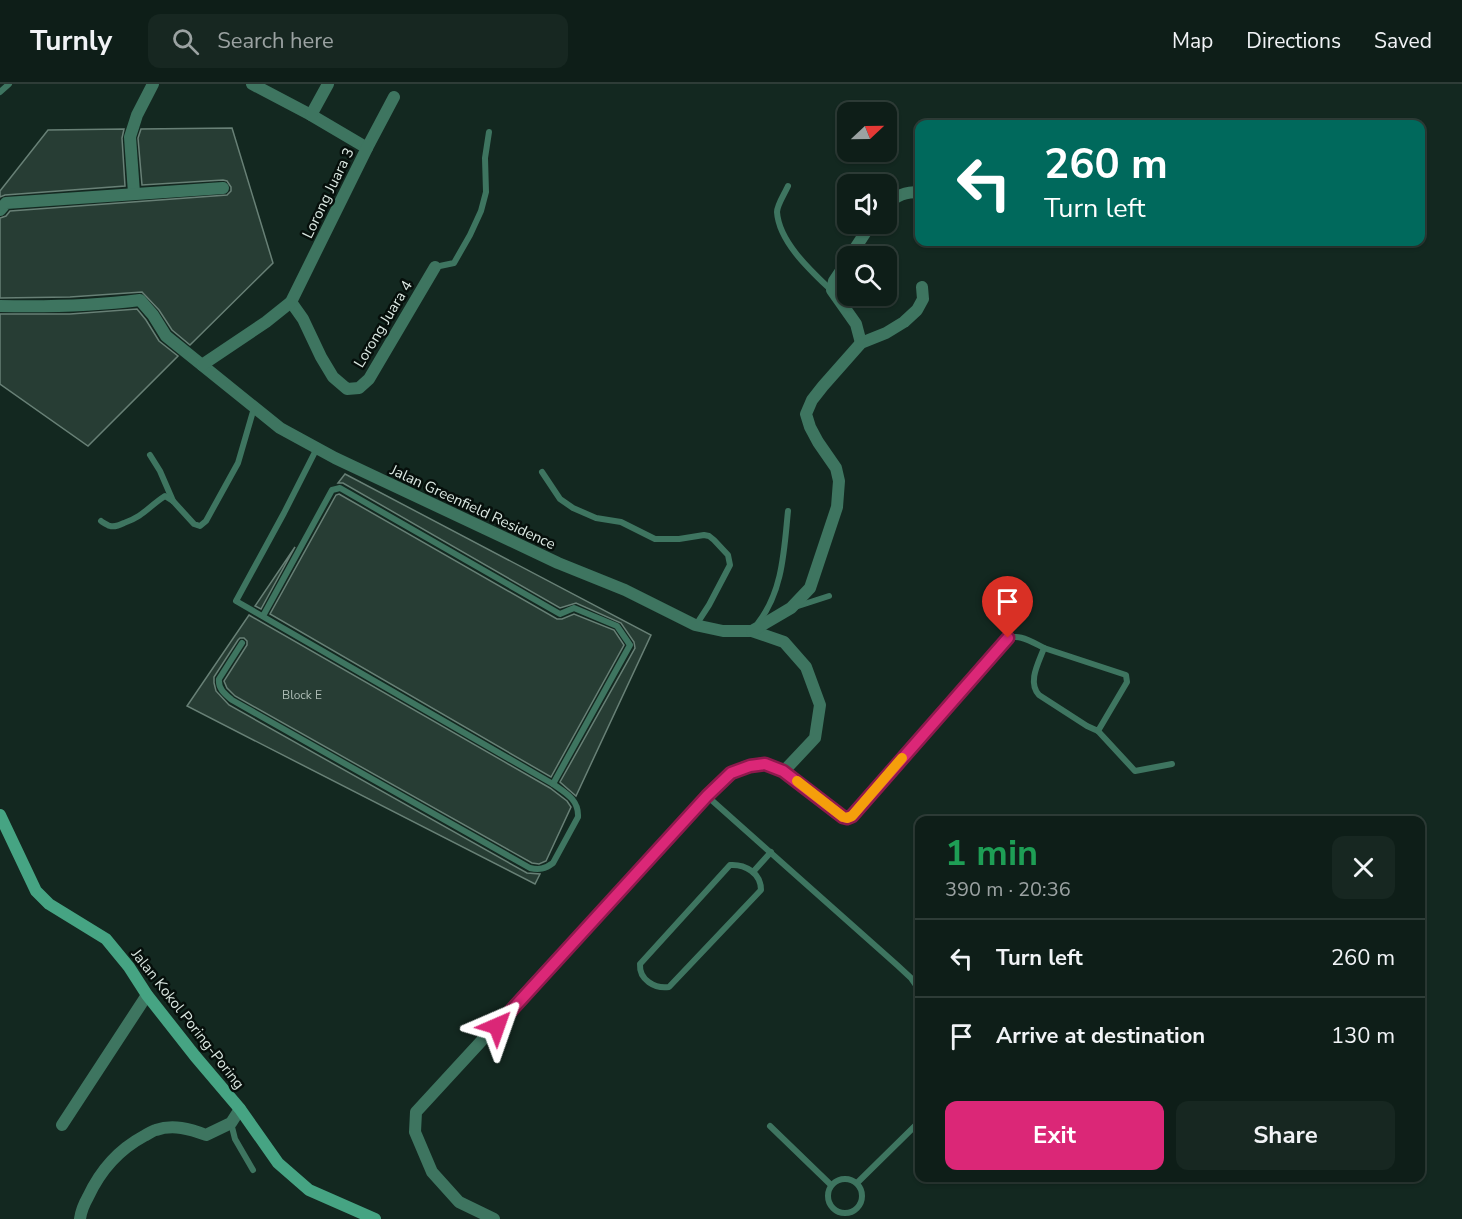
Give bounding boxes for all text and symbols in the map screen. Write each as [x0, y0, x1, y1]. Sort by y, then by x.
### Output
search box [148, 14, 568, 68]
text: Turnly [30, 22, 112, 60]
icon: search [169, 25, 202, 58]
text: Search here [217, 26, 334, 56]
text: Map [1172, 27, 1213, 55]
text: Directions [1246, 27, 1341, 55]
text: Saved [1374, 27, 1432, 55]
north arrow [837, 102, 897, 162]
map controls [837, 102, 897, 306]
text: 260 m [1044, 136, 1168, 193]
street label: Lorong Juara 3 [297, 144, 359, 242]
icon: left [945, 144, 1023, 222]
button: sound [837, 174, 897, 234]
text: Turn left [1044, 190, 1145, 227]
button: search [837, 246, 897, 306]
street label: Lorong Juara 4 [349, 277, 417, 371]
street label: Jalan Greenfield Residence [386, 459, 559, 554]
pin [982, 576, 1033, 638]
icon: arrive [991, 585, 1024, 618]
house number: Block E [282, 687, 322, 703]
text: 1 min [945, 829, 1038, 878]
button: close [1332, 836, 1395, 899]
text: 390 m · 20:36 [945, 876, 1071, 903]
icon: left [945, 942, 978, 975]
text: Turn left [996, 943, 1083, 973]
text: 260 m [1331, 943, 1395, 973]
street label: Jalan Kokol Poring-Poring [126, 944, 249, 1093]
position arrow [465, 994, 529, 1058]
icon: arrive [945, 1020, 978, 1053]
text: Arrive at destination [996, 1021, 1205, 1051]
text: 130 m [1331, 1021, 1395, 1051]
button: Exit [945, 1101, 1164, 1170]
button: Share [1176, 1101, 1395, 1170]

